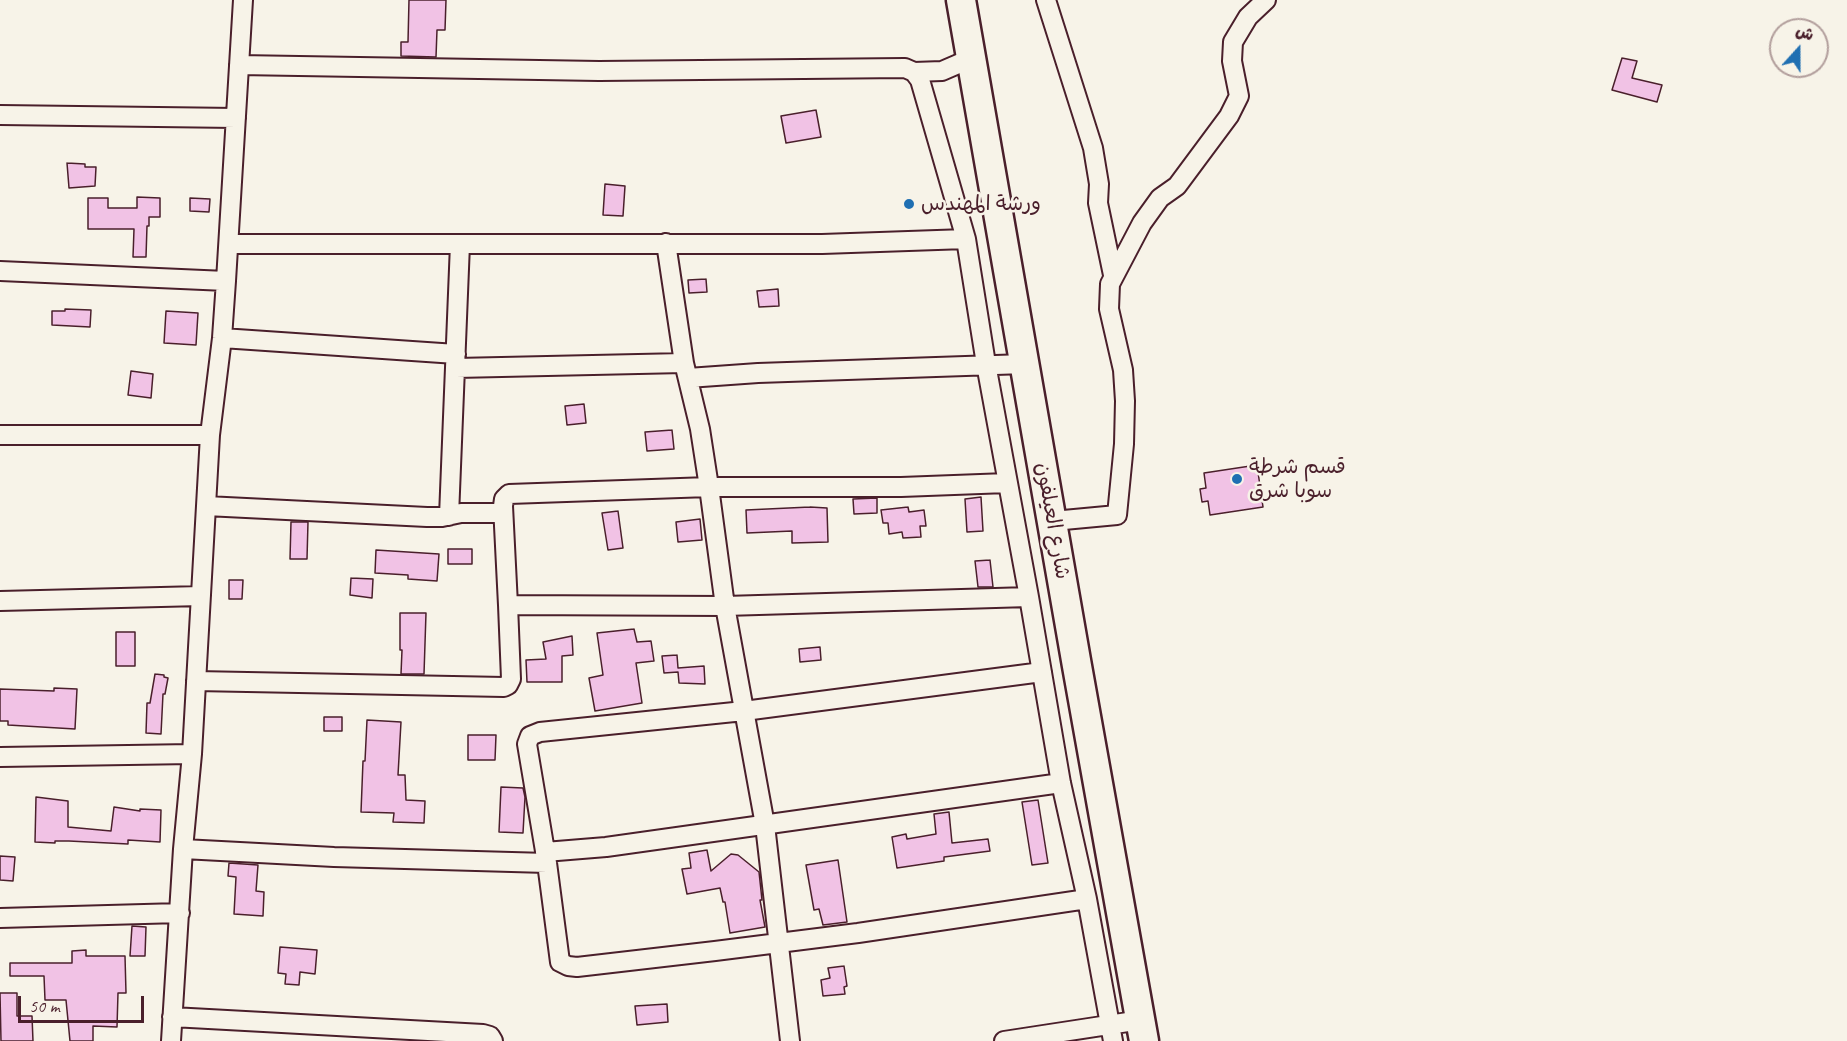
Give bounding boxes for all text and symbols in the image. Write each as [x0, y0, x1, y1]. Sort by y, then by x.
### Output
north arrow [1769, 18, 1829, 78]
text: ش [1793, 21, 1817, 46]
place label: ورشة المهندس [921, 191, 1041, 217]
marker: ورشة المهندس [902, 197, 916, 211]
place label: قسم شرطة سوبا شرق [1249, 454, 1346, 504]
street label: شارع العيلفون [1029, 461, 1075, 581]
marker: قسم شرطة سوبا شرق [1230, 472, 1244, 486]
scale bar [21, 984, 147, 1022]
text: 50 m [29, 995, 60, 1017]

